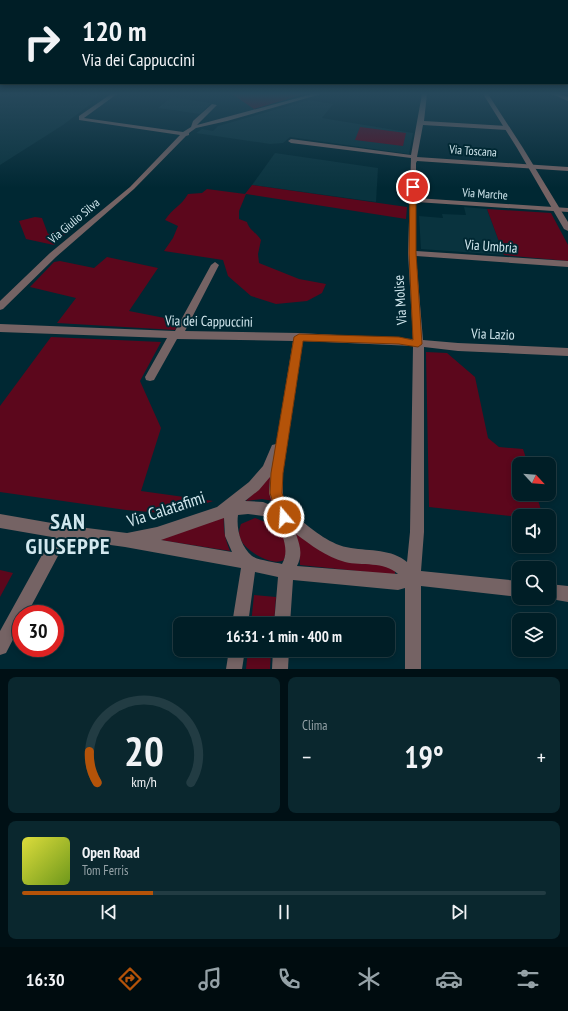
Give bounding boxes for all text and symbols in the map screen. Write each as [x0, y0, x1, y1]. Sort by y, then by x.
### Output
text: 120 m [82, 12, 146, 49]
icon: right [16, 16, 68, 68]
text: Via dei Cappuccini [82, 48, 195, 71]
street label: Via Toscana [448, 141, 498, 160]
pin [396, 170, 430, 204]
icon: arrive [402, 176, 424, 198]
street label: Via Marche [461, 184, 508, 203]
street label: Via Giulio Silva [44, 195, 103, 247]
street label: Via Umbria [463, 235, 518, 257]
street label: Via Molise [389, 274, 411, 327]
street label: Via dei Cappuccini [164, 311, 253, 331]
street label: Via Lazio [470, 324, 515, 344]
north arrow [512, 457, 556, 501]
map controls [512, 457, 556, 657]
street label: Via Calatafimi [123, 486, 208, 532]
position arrow [263, 496, 305, 538]
district label: SAN GIUSEPPE [25, 507, 111, 560]
button: sound [512, 509, 556, 553]
button: search [512, 561, 556, 605]
speed limit sign: 30 [12, 605, 64, 657]
button: layers [512, 613, 556, 657]
text: 16:31 · 1 min · 400 m [226, 627, 342, 646]
text: Clima [302, 717, 327, 734]
text: 20 [124, 724, 164, 777]
text: 19° [404, 737, 444, 776]
text: − [302, 743, 311, 771]
text: + [537, 743, 546, 771]
text: km/h [131, 772, 157, 791]
text: Open Road [82, 843, 140, 862]
text: Tom Ferris [82, 862, 128, 879]
icon: previous [98, 901, 120, 923]
icon: pause [273, 901, 295, 923]
icon: next [448, 901, 470, 923]
icon: directions [116, 965, 144, 993]
icon: music [196, 965, 224, 993]
icon: phone [275, 965, 303, 993]
icon: climate [355, 965, 383, 993]
icon: car [435, 965, 463, 993]
icon: filters [514, 965, 542, 993]
text: 16:30 [26, 968, 65, 991]

